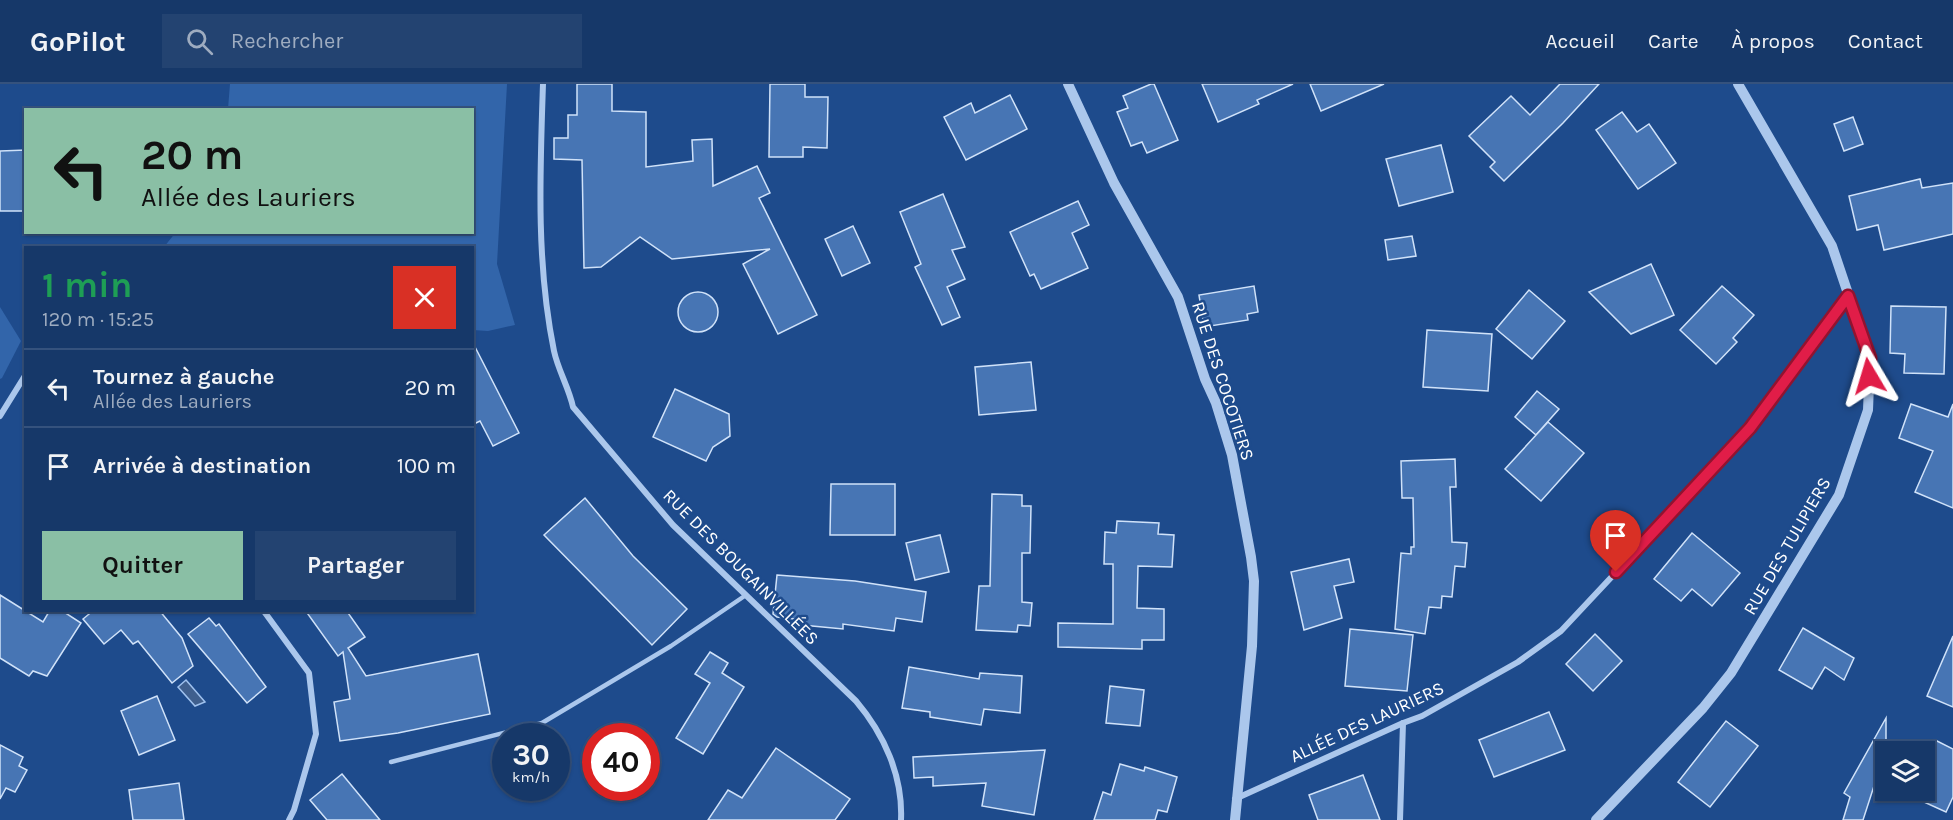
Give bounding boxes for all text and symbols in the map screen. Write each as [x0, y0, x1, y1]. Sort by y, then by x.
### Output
search box [162, 14, 582, 68]
text: GoPilot [30, 25, 126, 58]
icon: search [183, 25, 216, 58]
text: Rechercher [231, 28, 343, 54]
text: Accueil [1546, 29, 1615, 53]
text: Carte [1648, 29, 1699, 53]
text: À propos [1732, 29, 1815, 53]
text: Contact [1848, 29, 1923, 53]
text: 20 m [141, 130, 243, 180]
icon: left [42, 132, 120, 210]
text: Allée des Lauriers [141, 181, 356, 213]
text: 1 min [42, 264, 132, 306]
button: close [393, 266, 456, 329]
street label: RUE DES COCOTIERS [1187, 299, 1259, 463]
text: 120 m · 15:25 [42, 308, 154, 331]
position arrow [1837, 344, 1901, 408]
text: Tournez à gauche [93, 364, 274, 390]
icon: left [42, 372, 75, 405]
text: 20 m [404, 375, 456, 401]
text: Allée des Lauriers [93, 390, 252, 413]
icon: arrive [42, 450, 75, 483]
text: Arrivée à destination [93, 453, 311, 479]
text: 100 m [397, 453, 456, 479]
street label: RUE DES TULIPIERS [1739, 473, 1835, 619]
street label: RUE DES BOUGAINVILLÉES [659, 484, 824, 649]
pin [1590, 510, 1641, 572]
icon: arrive [1599, 519, 1632, 552]
button: Quitter [42, 531, 243, 600]
button: Partager [255, 531, 456, 600]
street label: ALLÉE DES LAURIERS [1286, 676, 1448, 767]
speed limit sign: 40 [582, 723, 660, 801]
text: 30 [512, 737, 550, 773]
map controls [1875, 741, 1935, 801]
button: layers [1875, 741, 1935, 801]
text: km/h [512, 768, 550, 786]

